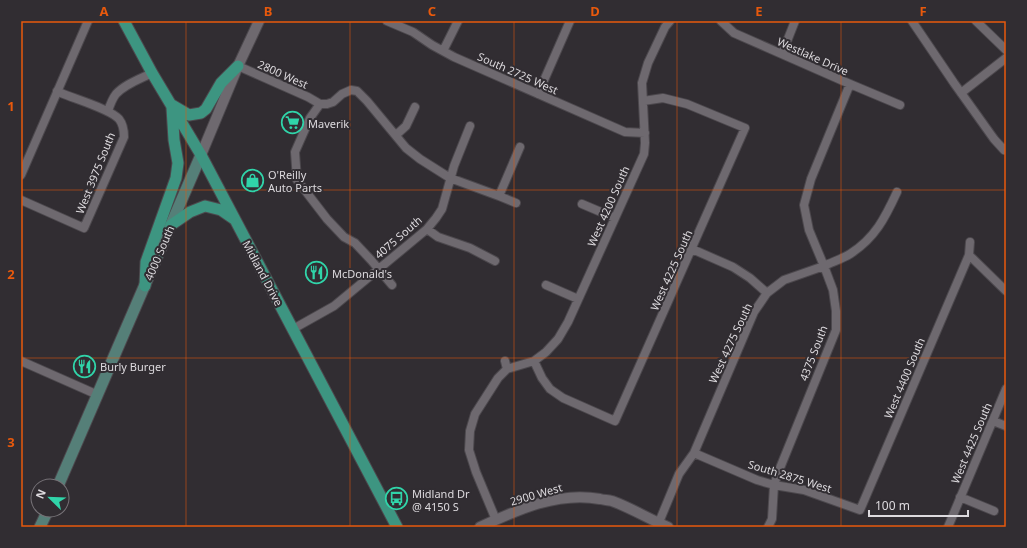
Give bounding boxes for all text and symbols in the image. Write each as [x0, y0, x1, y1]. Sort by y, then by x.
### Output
text: A [100, 2, 109, 20]
text: B [264, 2, 272, 20]
text: C [428, 2, 436, 20]
text: D [590, 2, 600, 20]
text: E [755, 2, 763, 20]
text: F [919, 2, 927, 20]
street label: Westlake Drive [775, 34, 851, 78]
street label: South 2725 West [475, 49, 561, 97]
street label: 2800 West [256, 56, 311, 92]
text: 1 [7, 97, 15, 115]
supermarket icon: Maverik [280, 110, 306, 136]
place label: Maverik [308, 116, 349, 131]
street label: West 3975 South [72, 130, 118, 216]
street label: West 4200 South [584, 163, 632, 249]
shop icon: O'Reilly Auto Parts [239, 167, 265, 193]
place label: O'Reilly Auto Parts [268, 167, 322, 195]
street label: 4075 South [371, 212, 425, 262]
street label: 4000 South [141, 223, 177, 283]
street label: West 4225 South [647, 227, 695, 313]
street label: Midland Drive [239, 238, 287, 308]
restaurant icon: McDonald's [304, 260, 330, 286]
text: 2 [7, 265, 15, 283]
place label: McDonald's [332, 266, 392, 281]
street label: West 4275 South [705, 301, 755, 385]
street label: 4375 South [796, 323, 830, 383]
street label: West 4400 South [880, 335, 928, 421]
restaurant icon: Burly Burger [71, 353, 97, 379]
place label: Burly Burger [100, 359, 166, 374]
street label: West 4425 South [947, 400, 995, 486]
text: 3 [7, 433, 15, 451]
street label: South 2875 West [746, 456, 834, 496]
north arrow [30, 478, 70, 518]
street label: 2900 West [508, 479, 564, 509]
bus stop icon: Midland Dr @ 4150 S [384, 486, 410, 512]
place label: Midland Dr @ 4150 S [412, 486, 470, 514]
text: N [32, 487, 49, 501]
scale bar [869, 492, 968, 518]
text: 100 m [875, 497, 910, 514]

